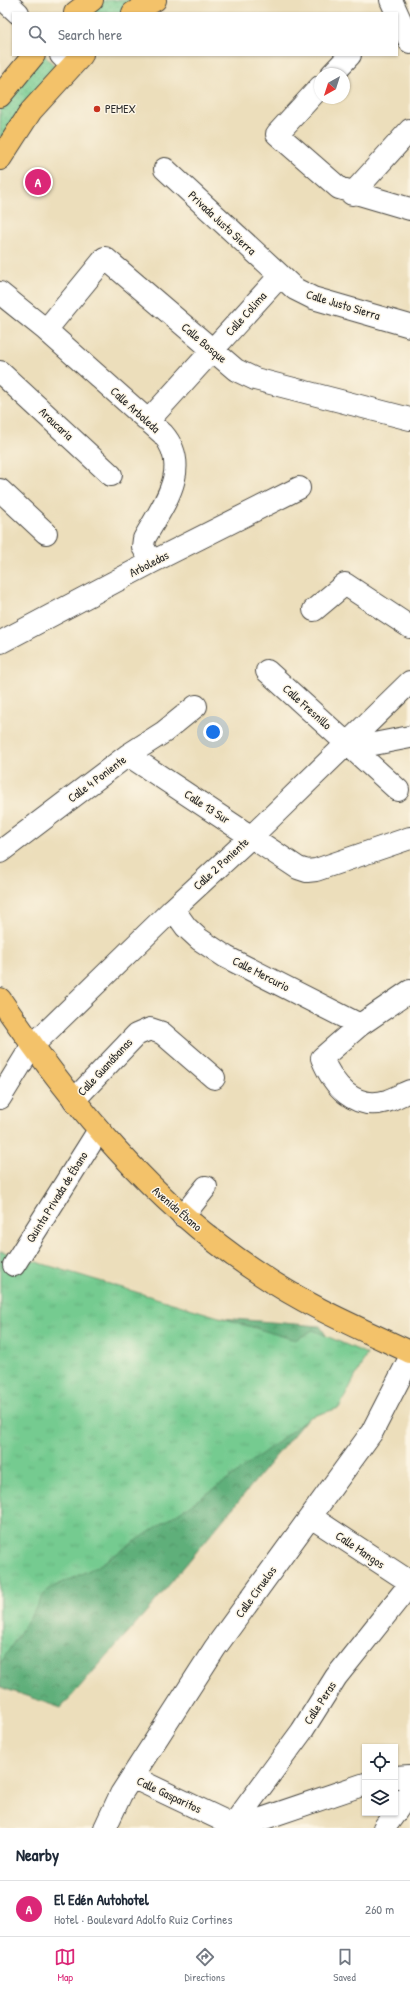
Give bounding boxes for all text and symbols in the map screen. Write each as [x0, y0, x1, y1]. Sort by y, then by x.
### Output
search box [12, 12, 398, 56]
icon: search [26, 23, 48, 45]
text: Search here [58, 24, 122, 45]
north arrow [314, 68, 350, 104]
place label: PEMEX [105, 100, 136, 117]
marker: PEMEX [92, 104, 102, 114]
pin: A [25, 167, 51, 197]
street label: Privada Justo Sierra [185, 187, 260, 259]
street label: Calle Justo Sierra [304, 285, 382, 324]
street label: Calle Colima [221, 288, 270, 339]
street label: Calle Bosque [178, 319, 231, 367]
street label: Calle Arboleda [107, 383, 164, 437]
street label: Araucaria [35, 403, 77, 444]
street label: Arboledas [126, 546, 172, 581]
street label: Calle Fresnillo [279, 680, 336, 733]
your location [203, 722, 223, 742]
street label: Calle 4 Poniente [64, 751, 130, 806]
street label: Calle 13 Sur [181, 785, 234, 828]
street label: Calle 2 Poniente [189, 833, 252, 894]
street label: Calle Mercurio [230, 952, 293, 995]
street label: Calle Guanábanas [73, 1034, 136, 1099]
street label: Quinta Privada de Ébano [22, 1148, 92, 1246]
street label: Avenida Ébano [149, 1182, 206, 1235]
street label: Calle Mangos [332, 1527, 389, 1573]
street label: Calle Ciruelos [231, 1562, 280, 1621]
street label: Calle Peras [299, 1677, 340, 1728]
map controls [362, 1744, 398, 1816]
button: locate [362, 1744, 398, 1780]
street label: Calle Gasparitos [134, 1772, 205, 1817]
button: layers [362, 1780, 398, 1816]
text: Nearby [16, 1843, 59, 1866]
text: El Edén Autohotel [54, 1889, 149, 1910]
text: A [26, 1900, 32, 1918]
text: 260 m [365, 1900, 394, 1918]
text: Hotel · Boulevard Adolfo Ruiz Cortines [54, 1910, 232, 1928]
tab: Map [54, 1946, 76, 1984]
tab: Directions [185, 1946, 225, 1984]
tab: Saved [333, 1946, 356, 1984]

